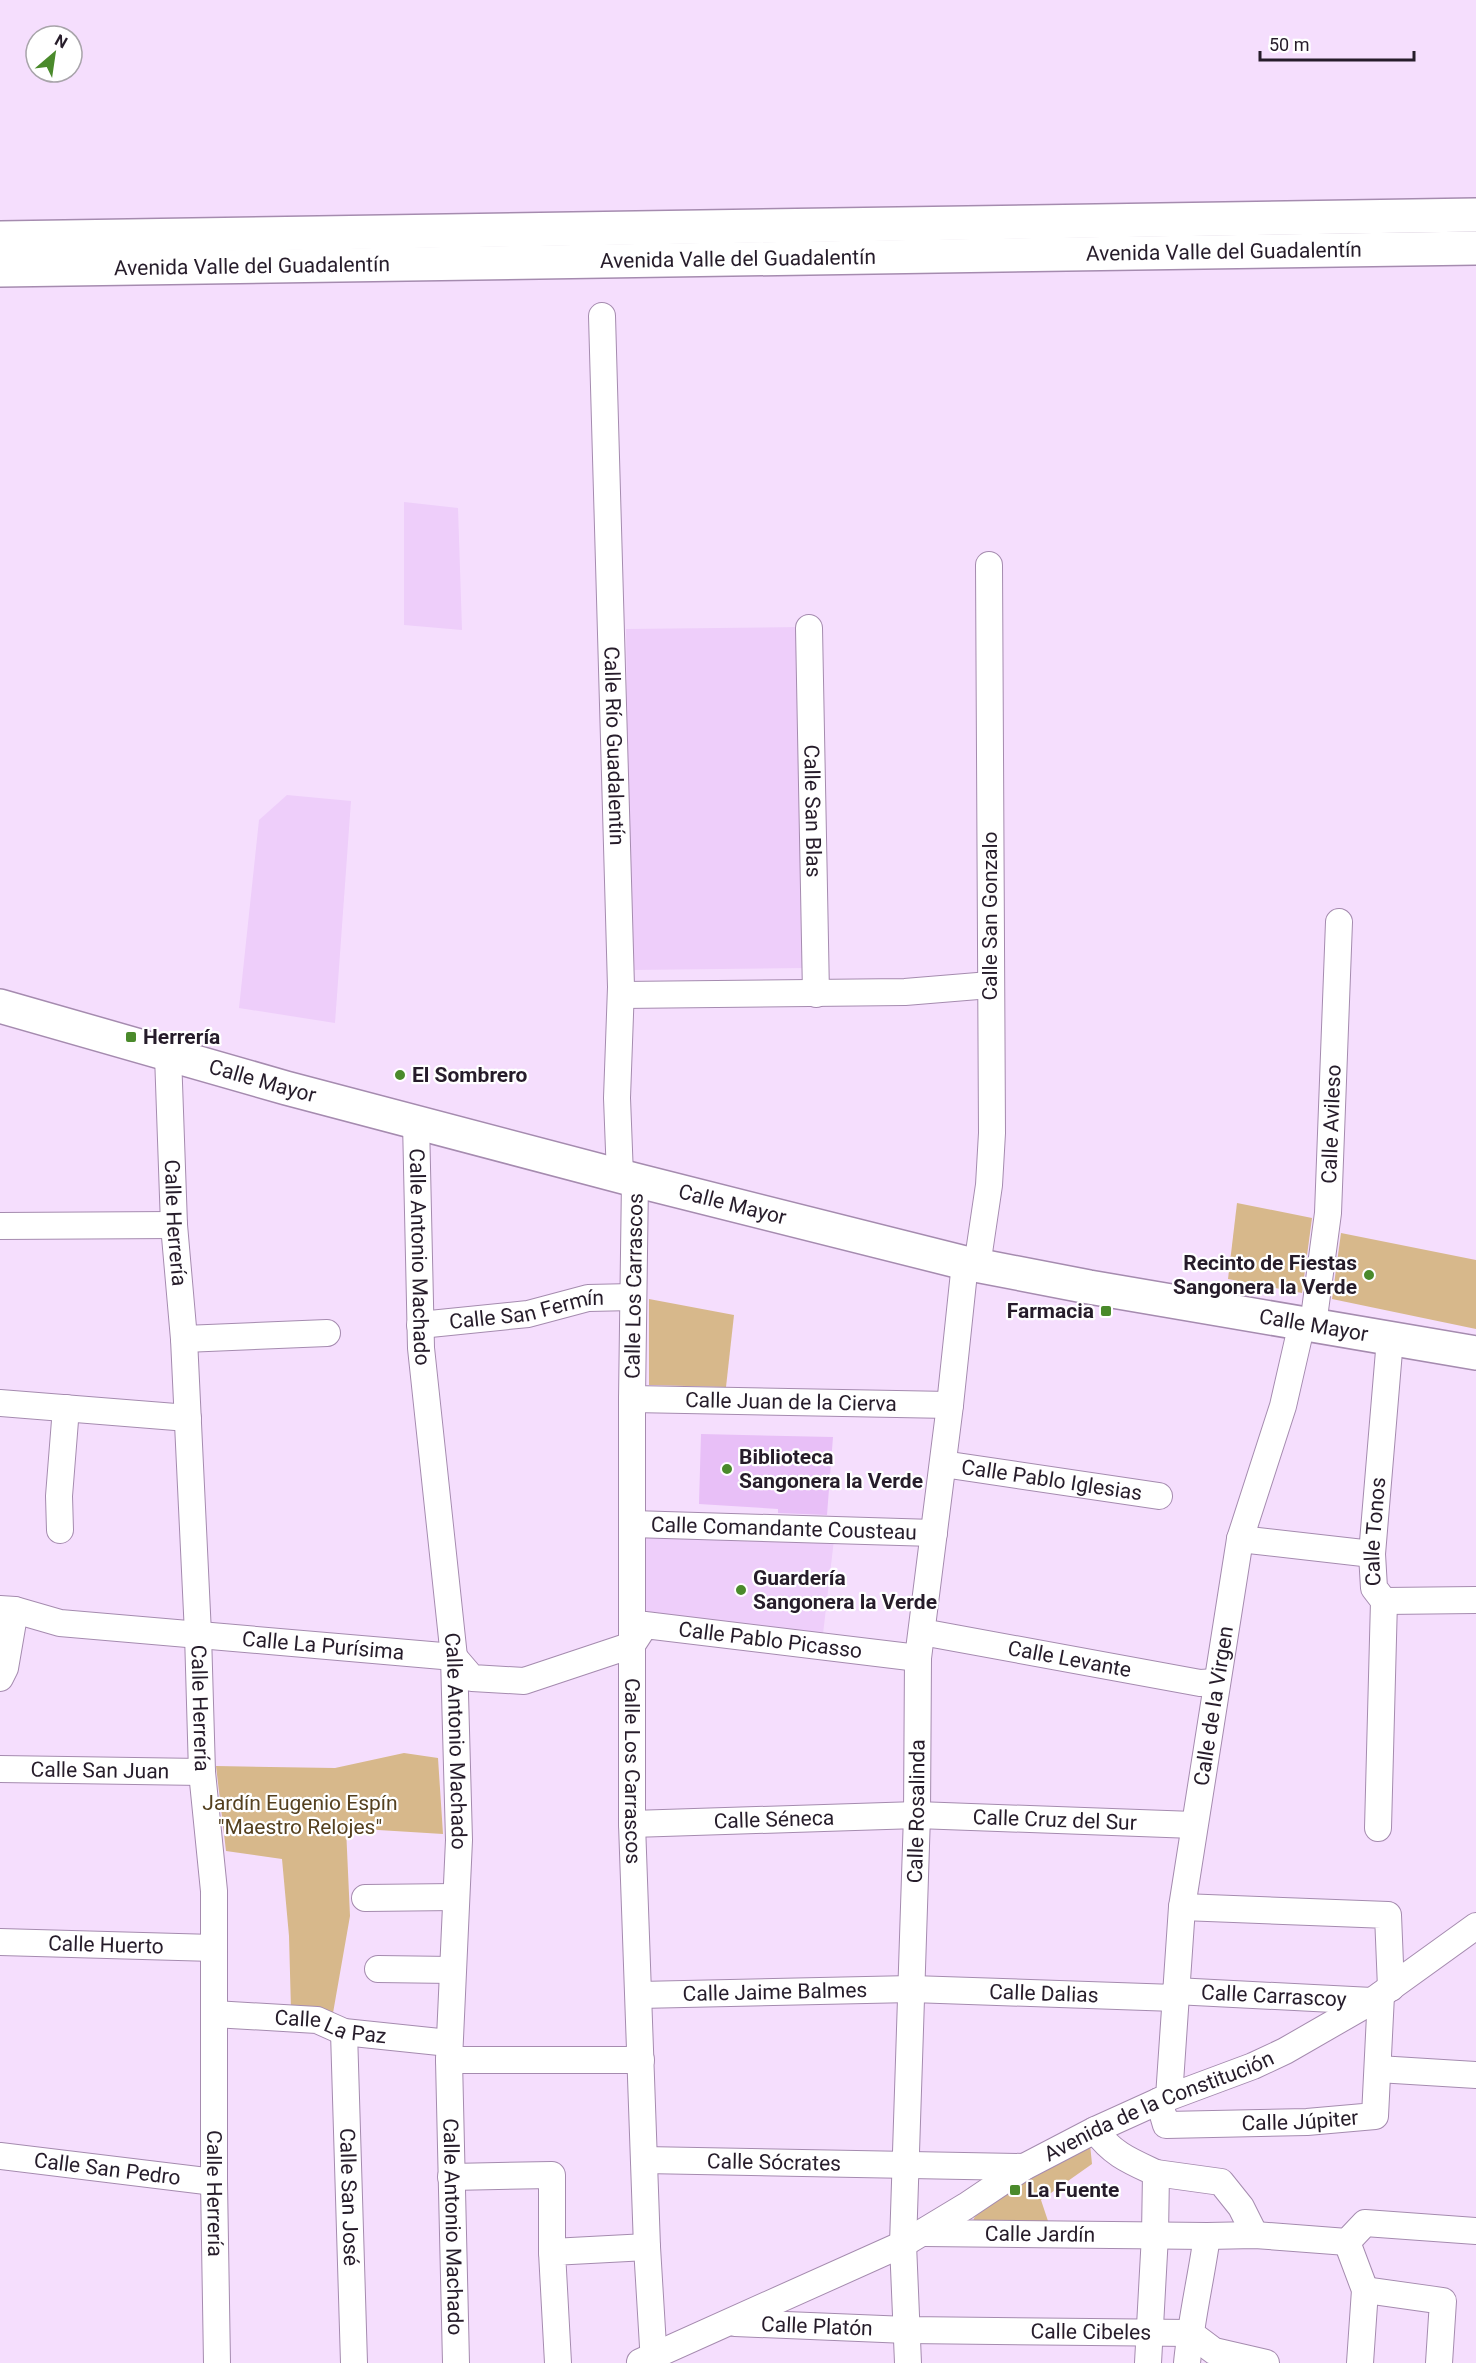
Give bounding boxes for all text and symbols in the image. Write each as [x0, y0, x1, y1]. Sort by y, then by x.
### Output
north arrow [24, 24, 84, 84]
scale bar [1260, 24, 1414, 62]
text: N [51, 30, 71, 52]
text: 50 m [1269, 34, 1309, 55]
street label: Avenida Valle del Guadalentín [1086, 238, 1362, 266]
street label: Avenida Valle del Guadalentín [600, 245, 876, 273]
street label: Avenida Valle del Guadalentín [114, 252, 390, 280]
street label: Calle Río Guadalentín [599, 646, 629, 846]
street label: Calle San Blas [799, 744, 826, 878]
street label: Calle San Gonzalo [978, 831, 1002, 1001]
place label: Herrería [143, 1025, 220, 1049]
marker: Herrería [124, 1030, 138, 1044]
street label: Calle Mayor [206, 1055, 319, 1107]
place label: El Sombrero [412, 1063, 528, 1087]
street label: Calle Avileso [1317, 1064, 1346, 1184]
marker: El Sombrero [393, 1068, 407, 1082]
street label: Calle Antonio Machado [405, 1148, 435, 1367]
street label: Calle Herrería [160, 1159, 191, 1287]
street label: Calle Mayor [676, 1179, 789, 1230]
street label: Calle Los Carrascos [620, 1193, 648, 1379]
place label: Recinto de Fiestas Sangonera la Verde [1173, 1251, 1357, 1299]
marker: Recinto de Fiestas Sangonera la Verde [1362, 1268, 1376, 1282]
street label: Calle San Fermín [448, 1286, 604, 1334]
place label: Farmacia [1007, 1299, 1094, 1323]
marker: Farmacia [1099, 1304, 1113, 1318]
street label: Calle Mayor [1257, 1304, 1370, 1346]
street label: Calle Juan de la Cierva [685, 1388, 897, 1416]
place label: Biblioteca Sangonera la Verde [739, 1445, 923, 1493]
street label: Calle Pablo Iglesias [960, 1455, 1144, 1505]
marker: Biblioteca Sangonera la Verde [720, 1462, 734, 1476]
street label: Calle Tonos [1360, 1476, 1390, 1587]
street label: Calle Comandante Cousteau [651, 1513, 917, 1544]
place label: Guardería Sangonera la Verde [753, 1566, 937, 1614]
marker: Guardería Sangonera la Verde [734, 1583, 748, 1597]
street label: Calle Pablo Picasso [677, 1617, 864, 1663]
street label: Calle de la Virgen [1189, 1624, 1238, 1788]
street label: Calle La Purísima [241, 1627, 405, 1665]
street label: Calle Antonio Machado [439, 1631, 471, 1850]
street label: Calle Levante [1006, 1636, 1133, 1682]
street label: Calle Herrería [186, 1644, 214, 1772]
street label: Calle Los Carrascos [620, 1678, 645, 1864]
street label: Calle Rosalinda [903, 1739, 929, 1884]
street label: Calle San Juan [30, 1757, 169, 1784]
park label: Jardín Eugenio Espín "Maestro Relojes" [202, 1791, 398, 1839]
street label: Calle Cruz del Sur [972, 1805, 1137, 1835]
street label: Calle Séneca [713, 1806, 835, 1833]
street label: Calle Huerto [48, 1931, 164, 1959]
street label: Calle Jaime Balmes [682, 1978, 868, 2006]
street label: Calle Dalias [989, 1980, 1099, 2007]
street label: Calle Carrascoy [1201, 1980, 1347, 2012]
street label: Calle La Paz [274, 2006, 388, 2048]
street label: Avenida de la Constitución [1040, 2046, 1278, 2166]
street label: Calle Júpiter [1241, 2106, 1359, 2135]
street label: Calle Antonio Machado [438, 2118, 467, 2336]
street label: Calle San José [335, 2128, 363, 2266]
street label: Calle Herrería [202, 2130, 227, 2257]
street label: Calle San Pedro [33, 2148, 182, 2190]
street label: Calle Sócrates [707, 2149, 841, 2176]
place label: La Fuente [1027, 2178, 1119, 2202]
marker: La Fuente [1008, 2183, 1022, 2197]
street label: Calle Jardín [985, 2222, 1095, 2247]
street label: Calle Platón [761, 2312, 873, 2341]
street label: Calle Cibeles [1030, 2319, 1151, 2345]

